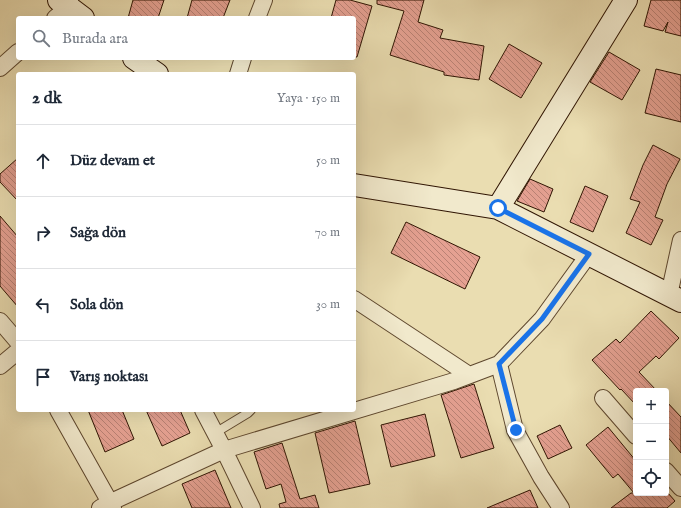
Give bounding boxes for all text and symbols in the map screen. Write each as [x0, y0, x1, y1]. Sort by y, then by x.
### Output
search box [16, 16, 356, 60]
icon: search [30, 27, 52, 49]
text: Burada ara [62, 29, 128, 48]
text: 2 dk [32, 88, 62, 109]
text: Yaya · 150 m [277, 90, 340, 107]
icon: ahead [32, 150, 54, 172]
text: Düz devam et [70, 151, 155, 170]
text: 50 m [316, 152, 340, 169]
route start [489, 199, 507, 217]
icon: right [32, 222, 54, 244]
text: Sağa dön [70, 223, 126, 242]
text: 70 m [315, 224, 340, 241]
icon: left [32, 294, 54, 316]
text: Sola dön [70, 295, 124, 314]
text: 30 m [316, 296, 340, 313]
icon: arrive [32, 366, 54, 388]
text: Varış noktası [70, 367, 148, 386]
map controls [633, 388, 669, 496]
button: + [633, 388, 669, 424]
route end [507, 421, 525, 439]
button: − [633, 424, 669, 460]
button: locate [633, 460, 669, 496]

